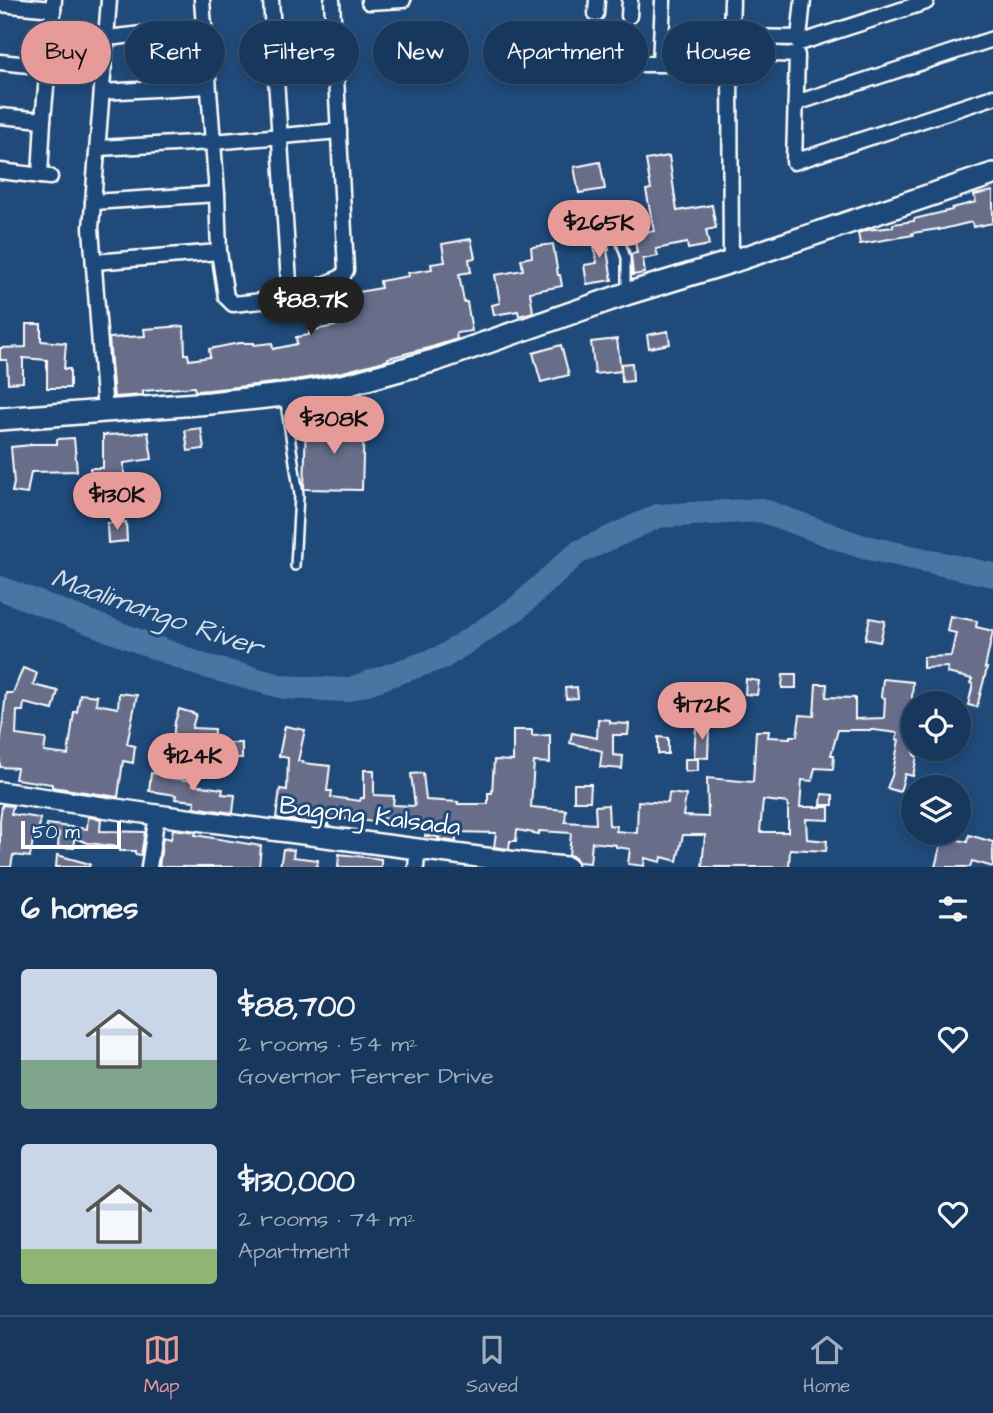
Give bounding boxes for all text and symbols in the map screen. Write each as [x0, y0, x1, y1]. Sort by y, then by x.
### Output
chip: Buy [21, 21, 111, 84]
chip: Rent [125, 21, 225, 84]
chip: Filters [239, 21, 359, 84]
chip: New [373, 21, 469, 84]
chip: Apartment [483, 21, 648, 84]
chip: House [662, 21, 775, 84]
pin: $265K [550, 201, 648, 260]
text: $265K [564, 207, 634, 239]
pin: $88.7K [254, 278, 368, 337]
text: $88.7K [274, 284, 348, 316]
pin: $308K [285, 396, 383, 456]
text: $308K [300, 403, 368, 435]
pin: $130K [68, 472, 166, 532]
text: $130K [89, 479, 145, 511]
water label: Maalimango River [46, 559, 270, 669]
pin: $172K [653, 682, 751, 742]
text: $172K [674, 689, 730, 721]
map controls [901, 691, 971, 845]
button: locate [901, 691, 971, 761]
pin: $124K [144, 734, 242, 793]
text: $124K [164, 740, 222, 772]
button: layers [901, 775, 971, 845]
street label: Bagong Kalsada [277, 787, 463, 847]
scale bar [21, 818, 121, 850]
text: 50 m [32, 819, 80, 846]
text: 6 homes [21, 888, 138, 930]
icon: filters [934, 890, 972, 928]
text: $88,700 [238, 986, 355, 1028]
icon: home [77, 997, 161, 1081]
icon: heart [934, 1020, 972, 1058]
text: 2 rooms · 54 m² [238, 1028, 418, 1060]
text: Governor Ferrer Drive [238, 1060, 494, 1092]
text: $130,000 [238, 1161, 355, 1203]
icon: home [77, 1172, 161, 1256]
icon: heart [934, 1195, 972, 1233]
text: 2 rooms · 74 m² [238, 1203, 416, 1235]
text: Apartment [238, 1235, 350, 1267]
tab: Map [143, 1331, 181, 1400]
tab: Saved [466, 1331, 518, 1400]
tab: Home [803, 1331, 850, 1400]

